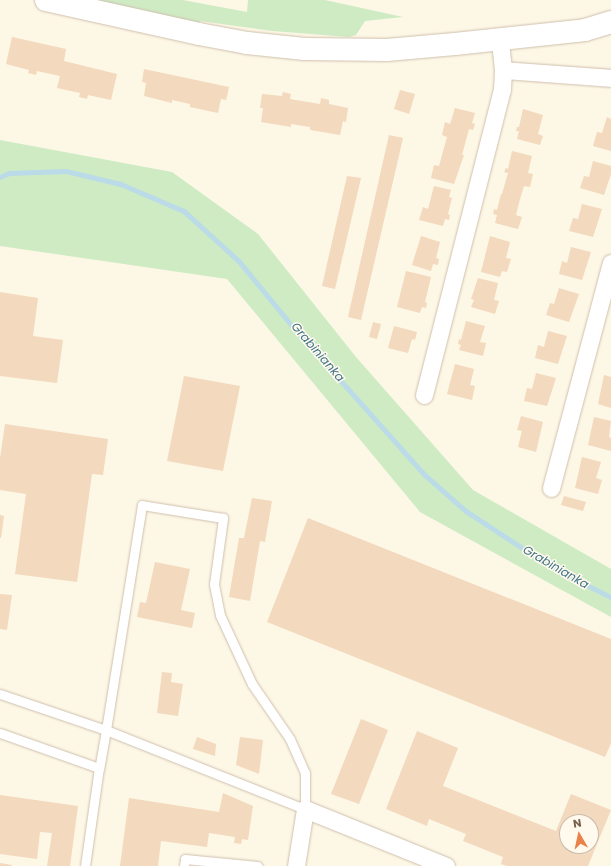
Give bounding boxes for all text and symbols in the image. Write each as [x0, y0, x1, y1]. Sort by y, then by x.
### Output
water label: Grabinianka [288, 319, 348, 385]
water label: Grabinianka [520, 542, 592, 592]
north arrow [559, 814, 599, 854]
text: N [572, 815, 583, 832]

